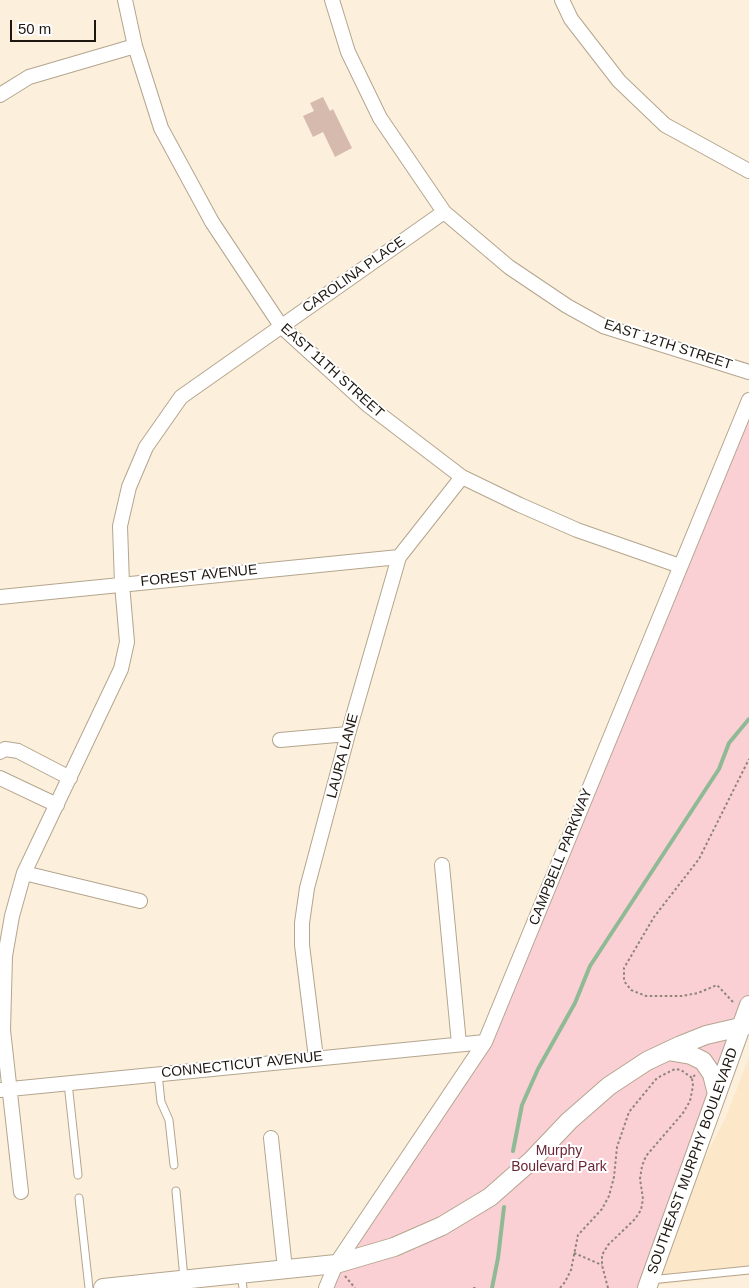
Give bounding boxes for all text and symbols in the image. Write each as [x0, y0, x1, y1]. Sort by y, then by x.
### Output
scale bar [12, 10, 99, 42]
text: 50 m [18, 20, 51, 37]
street label: CAROLINA PLACE [299, 233, 409, 317]
street label: EAST 12TH STREET [602, 316, 734, 374]
street label: EAST 11TH STREET [277, 320, 387, 422]
street label: FOREST AVENUE [140, 562, 258, 590]
street label: LAURA LANE [324, 712, 362, 800]
street label: CAMPBELL PARKWAY [526, 786, 596, 928]
street label: SOUTHEAST MURPHY BOULEVARD [644, 1046, 742, 1276]
street label: CONNECTICUT AVENUE [160, 1048, 324, 1082]
park label: Murphy Boulevard Park [511, 1143, 607, 1176]

